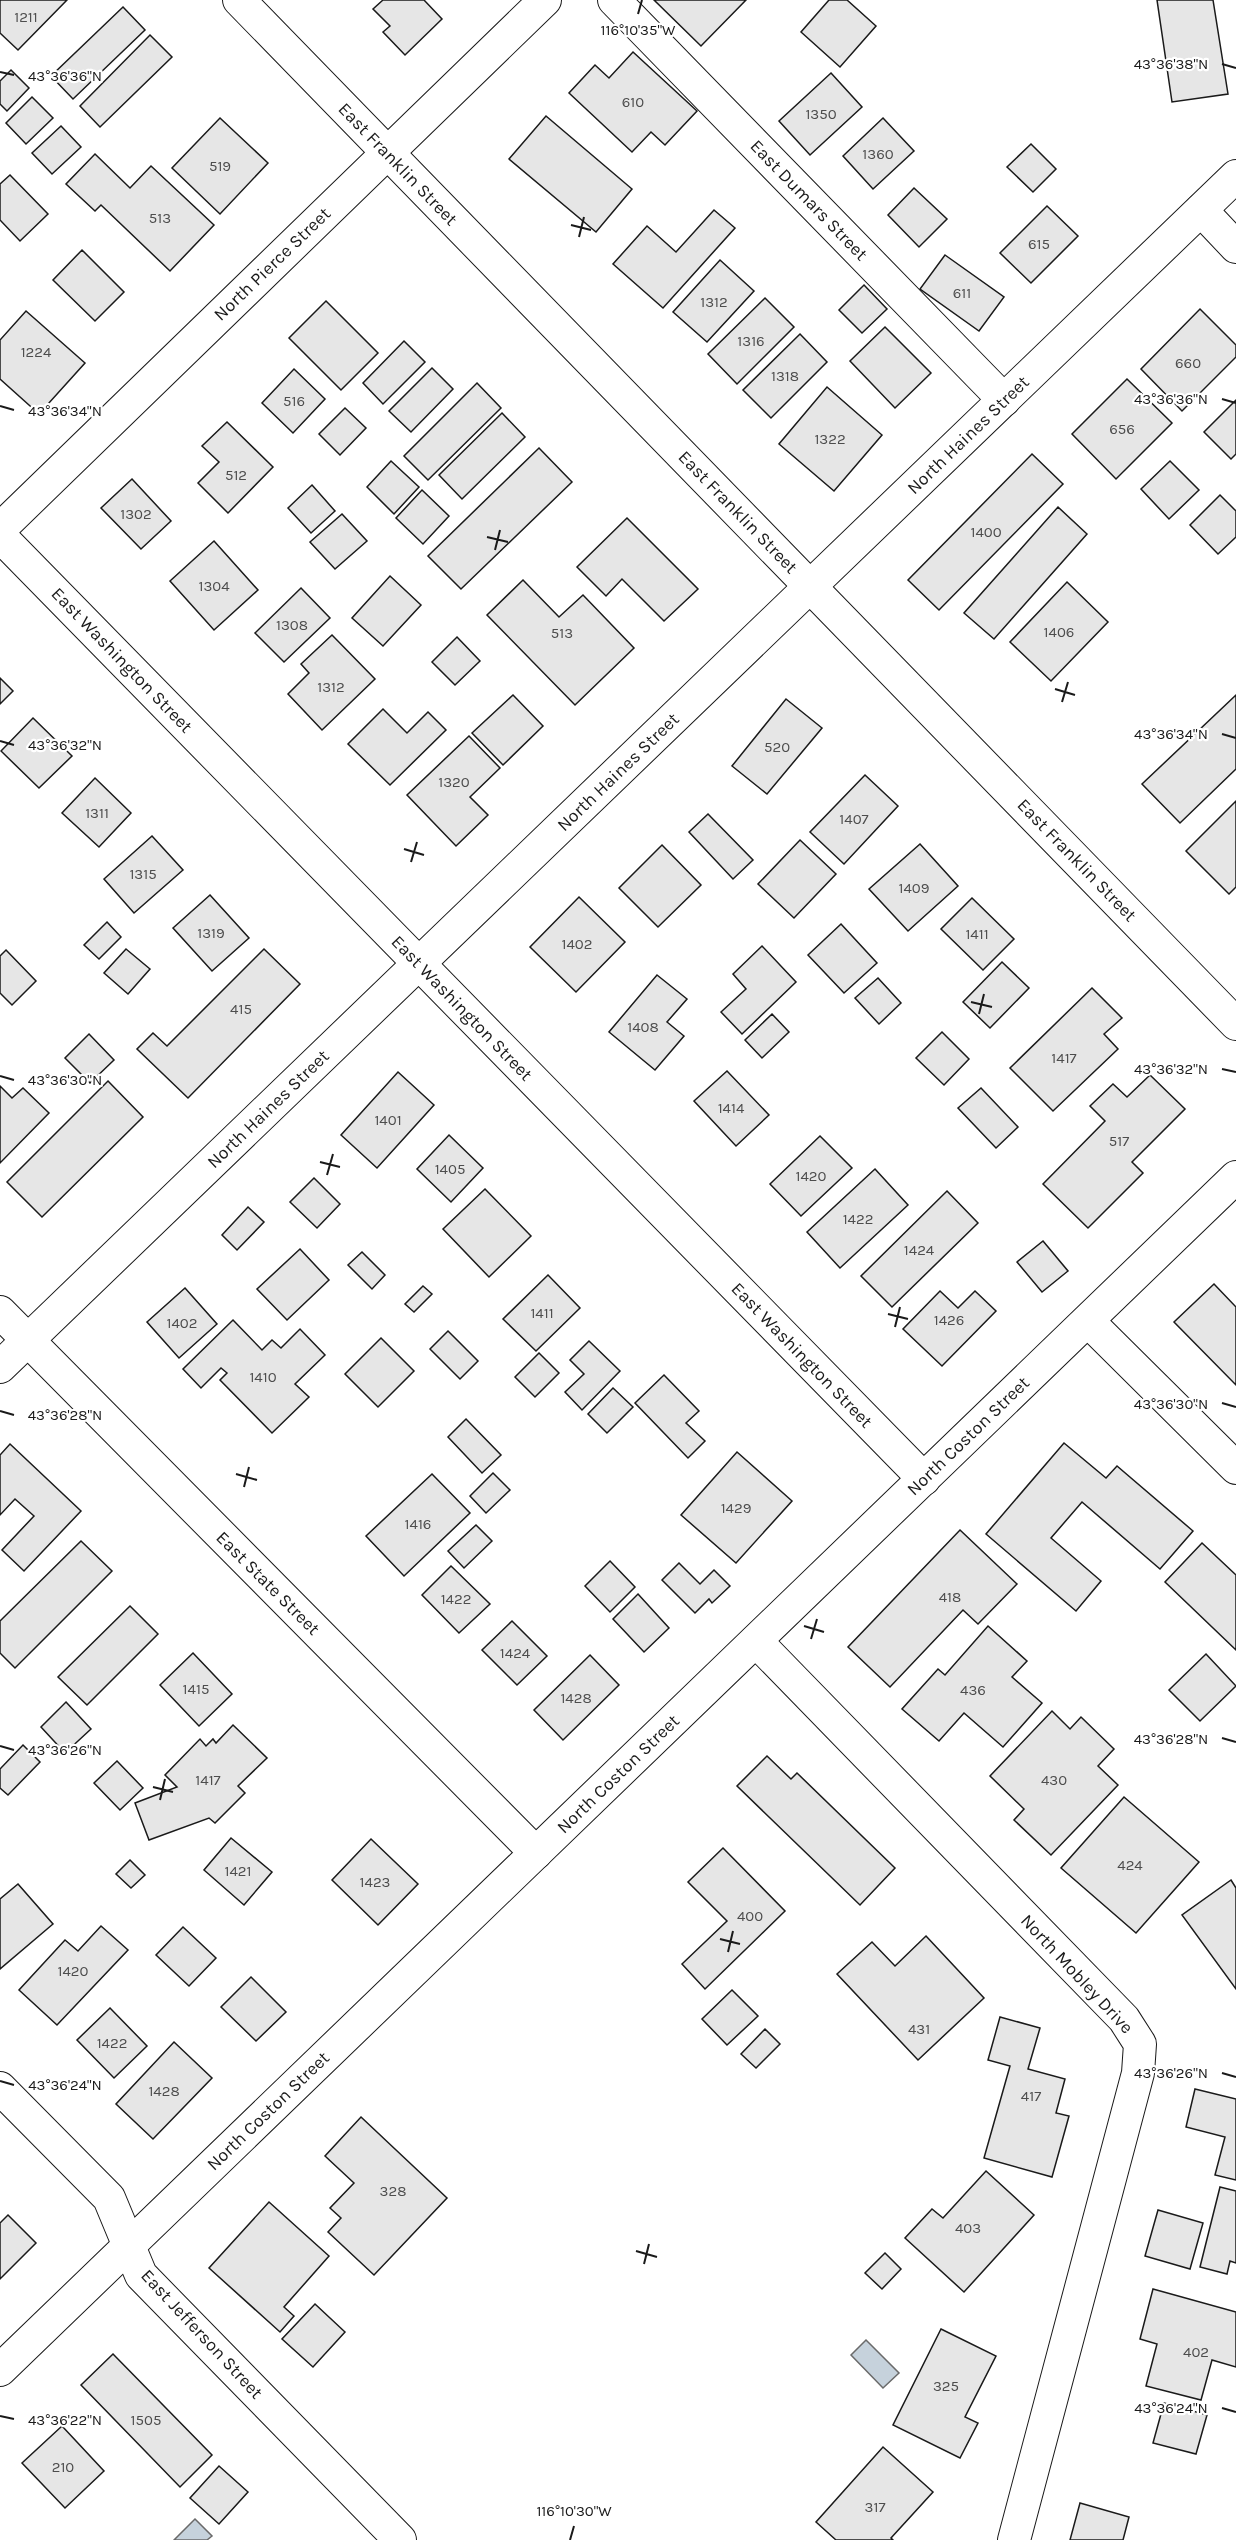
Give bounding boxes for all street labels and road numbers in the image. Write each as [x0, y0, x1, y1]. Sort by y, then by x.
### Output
street label: East Franklin Street [334, 98, 462, 230]
street label: East Dumars Street [746, 135, 873, 265]
street label: North Pierce Street [209, 202, 335, 325]
street label: North Haines Street [902, 371, 1034, 499]
street label: East Franklin Street [674, 446, 802, 578]
street label: East Washington Street [47, 583, 197, 738]
street label: North Haines Street [552, 708, 684, 836]
street label: East Franklin Street [1013, 794, 1141, 926]
street label: East Washington Street [387, 931, 537, 1086]
street label: North Haines Street [202, 1045, 334, 1173]
street label: East Washington Street [727, 1278, 877, 1433]
street label: North Coston Street [902, 1372, 1034, 1500]
street label: East State Street [212, 1527, 325, 1640]
street label: North Coston Street [552, 1710, 684, 1838]
street label: North Mobley Drive [1016, 1910, 1138, 2038]
street label: North Coston Street [202, 2047, 334, 2175]
street label: East Jefferson Street [136, 2265, 268, 2403]

